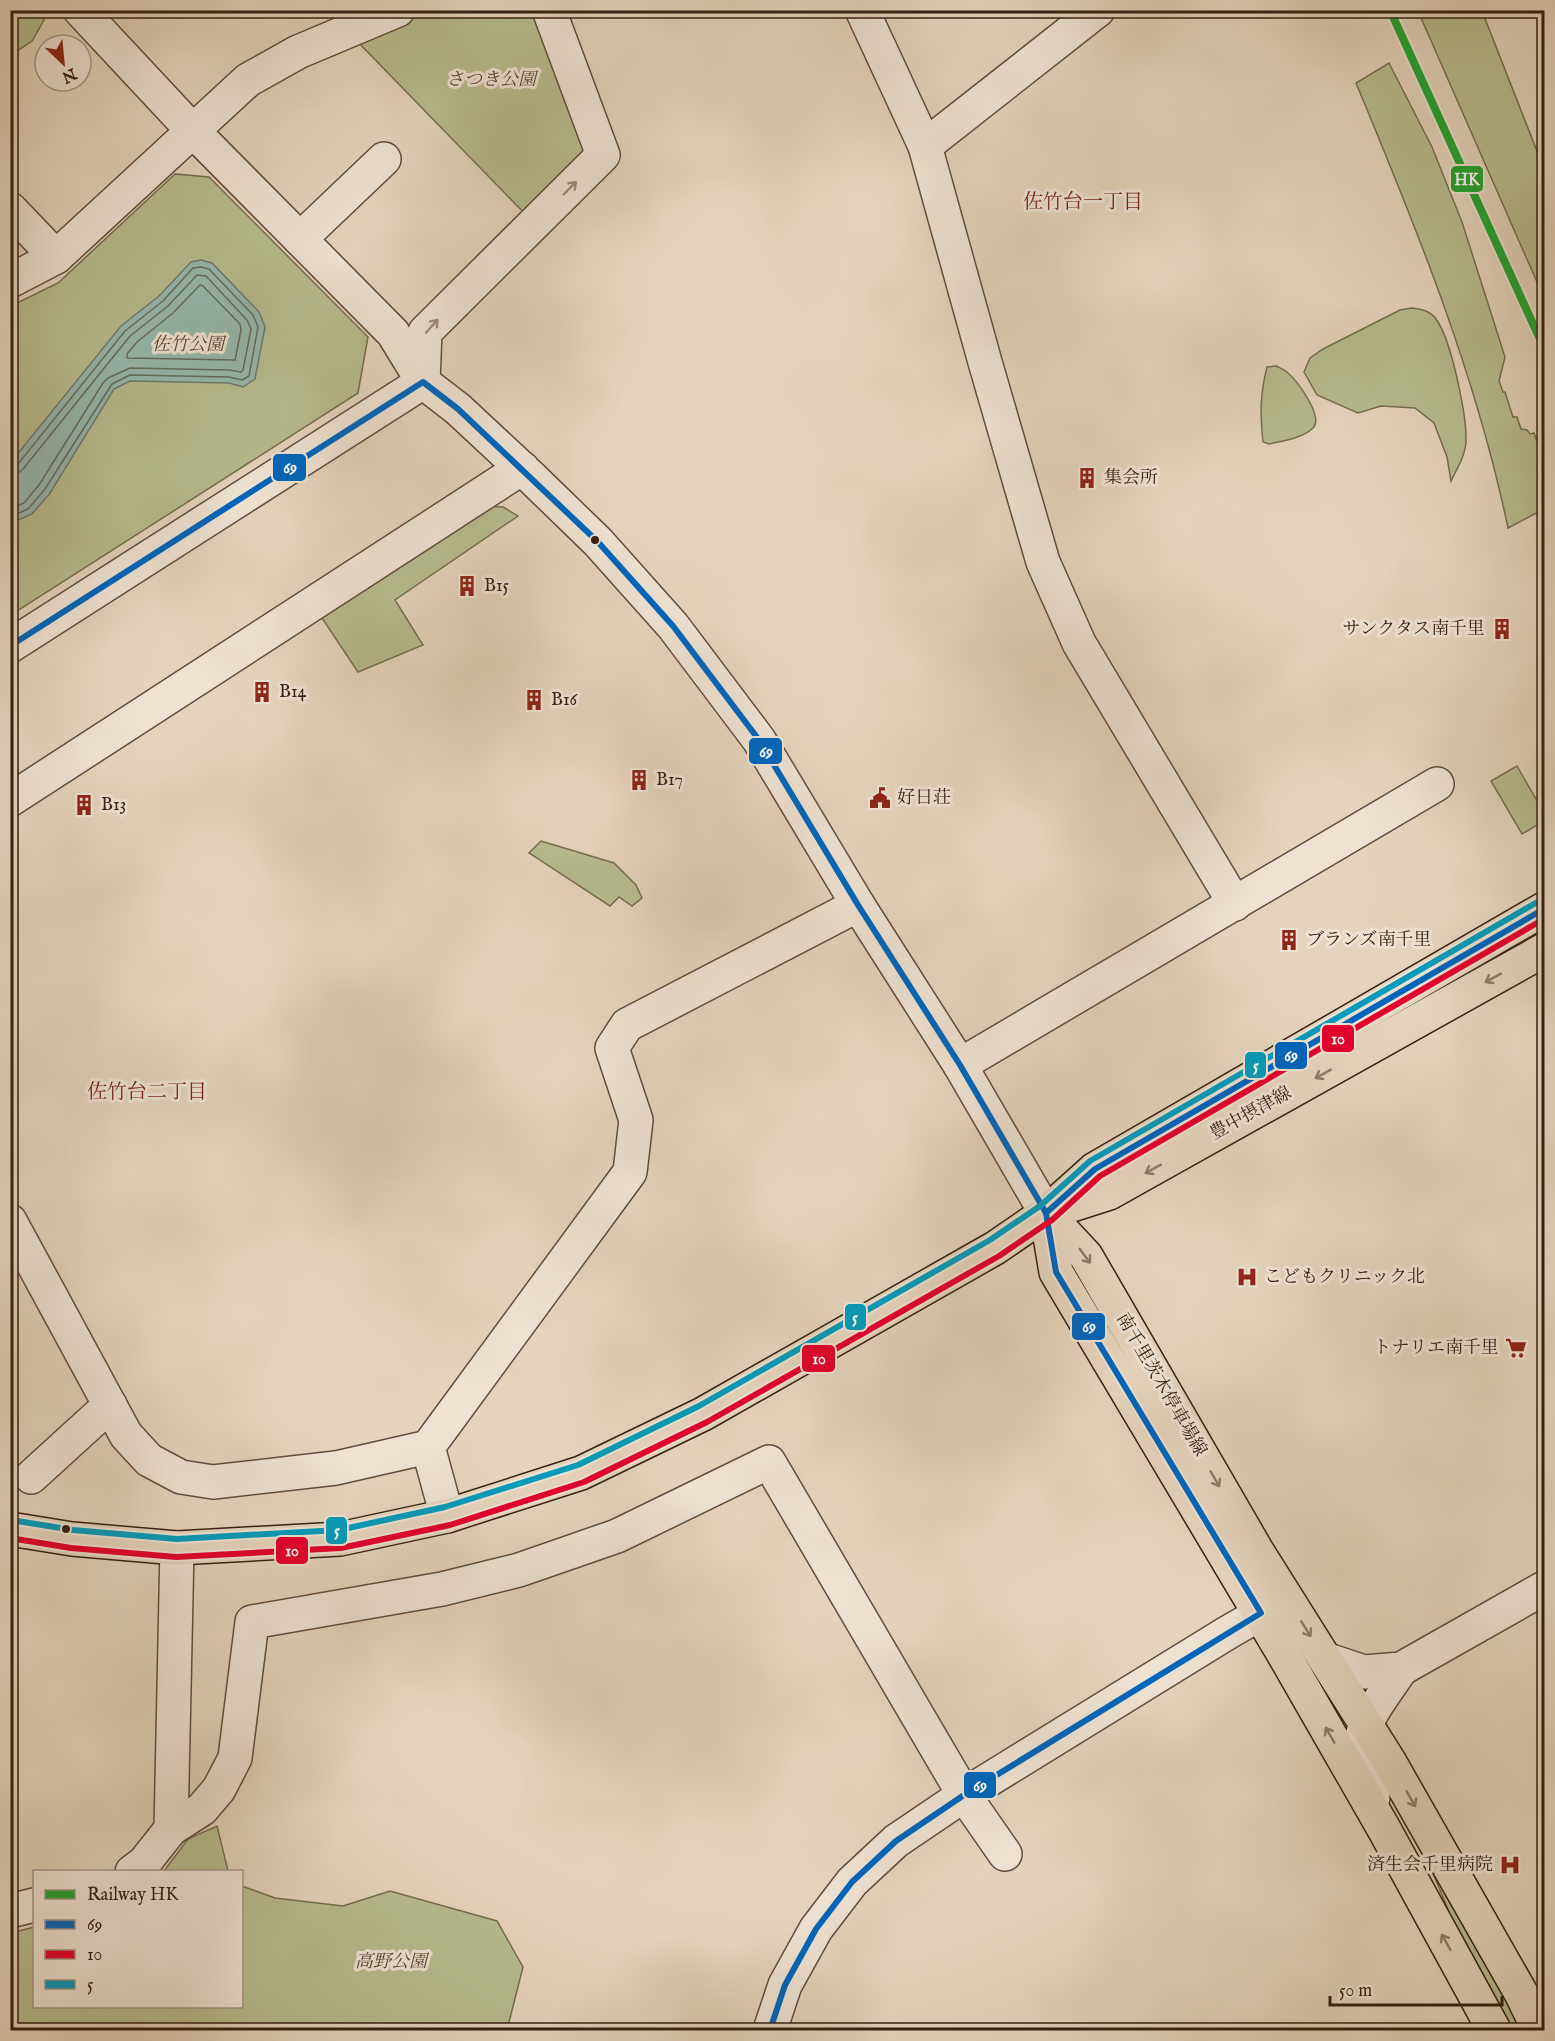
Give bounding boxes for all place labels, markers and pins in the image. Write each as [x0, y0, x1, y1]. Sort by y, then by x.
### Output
building icon: 集会所 [1075, 466, 1099, 490]
place label: 集会所 [1104, 467, 1158, 490]
unlabelled marker [589, 534, 601, 546]
building icon: B15 [455, 574, 479, 598]
place label: B15 [484, 575, 510, 598]
building icon: サンクタス南千里 [1490, 617, 1514, 641]
place label: サンクタス南千里 [1343, 618, 1485, 641]
building icon: B14 [250, 680, 274, 704]
place label: B14 [279, 681, 307, 704]
building icon: B16 [522, 688, 546, 712]
place label: B16 [551, 689, 578, 712]
building icon: B17 [627, 768, 651, 792]
place label: B17 [656, 769, 683, 792]
public building icon: 好日荘 [868, 786, 892, 810]
place label: 好日荘 [897, 787, 951, 810]
building icon: B13 [72, 793, 96, 817]
place label: B13 [101, 794, 126, 817]
building icon: ブランズ南千里 [1277, 928, 1301, 952]
place label: ブランズ南千里 [1306, 929, 1431, 952]
hospital icon: こどもクリニック北 [1235, 1265, 1259, 1289]
place label: こどもクリニック北 [1264, 1266, 1425, 1289]
supermarket icon: トナリエ南千里 [1504, 1336, 1528, 1360]
place label: トナリエ南千里 [1373, 1337, 1499, 1360]
unlabelled marker [60, 1523, 72, 1535]
hospital icon: 済生会千里病院 [1498, 1853, 1522, 1877]
place label: 済生会千里病院 [1367, 1854, 1493, 1877]

